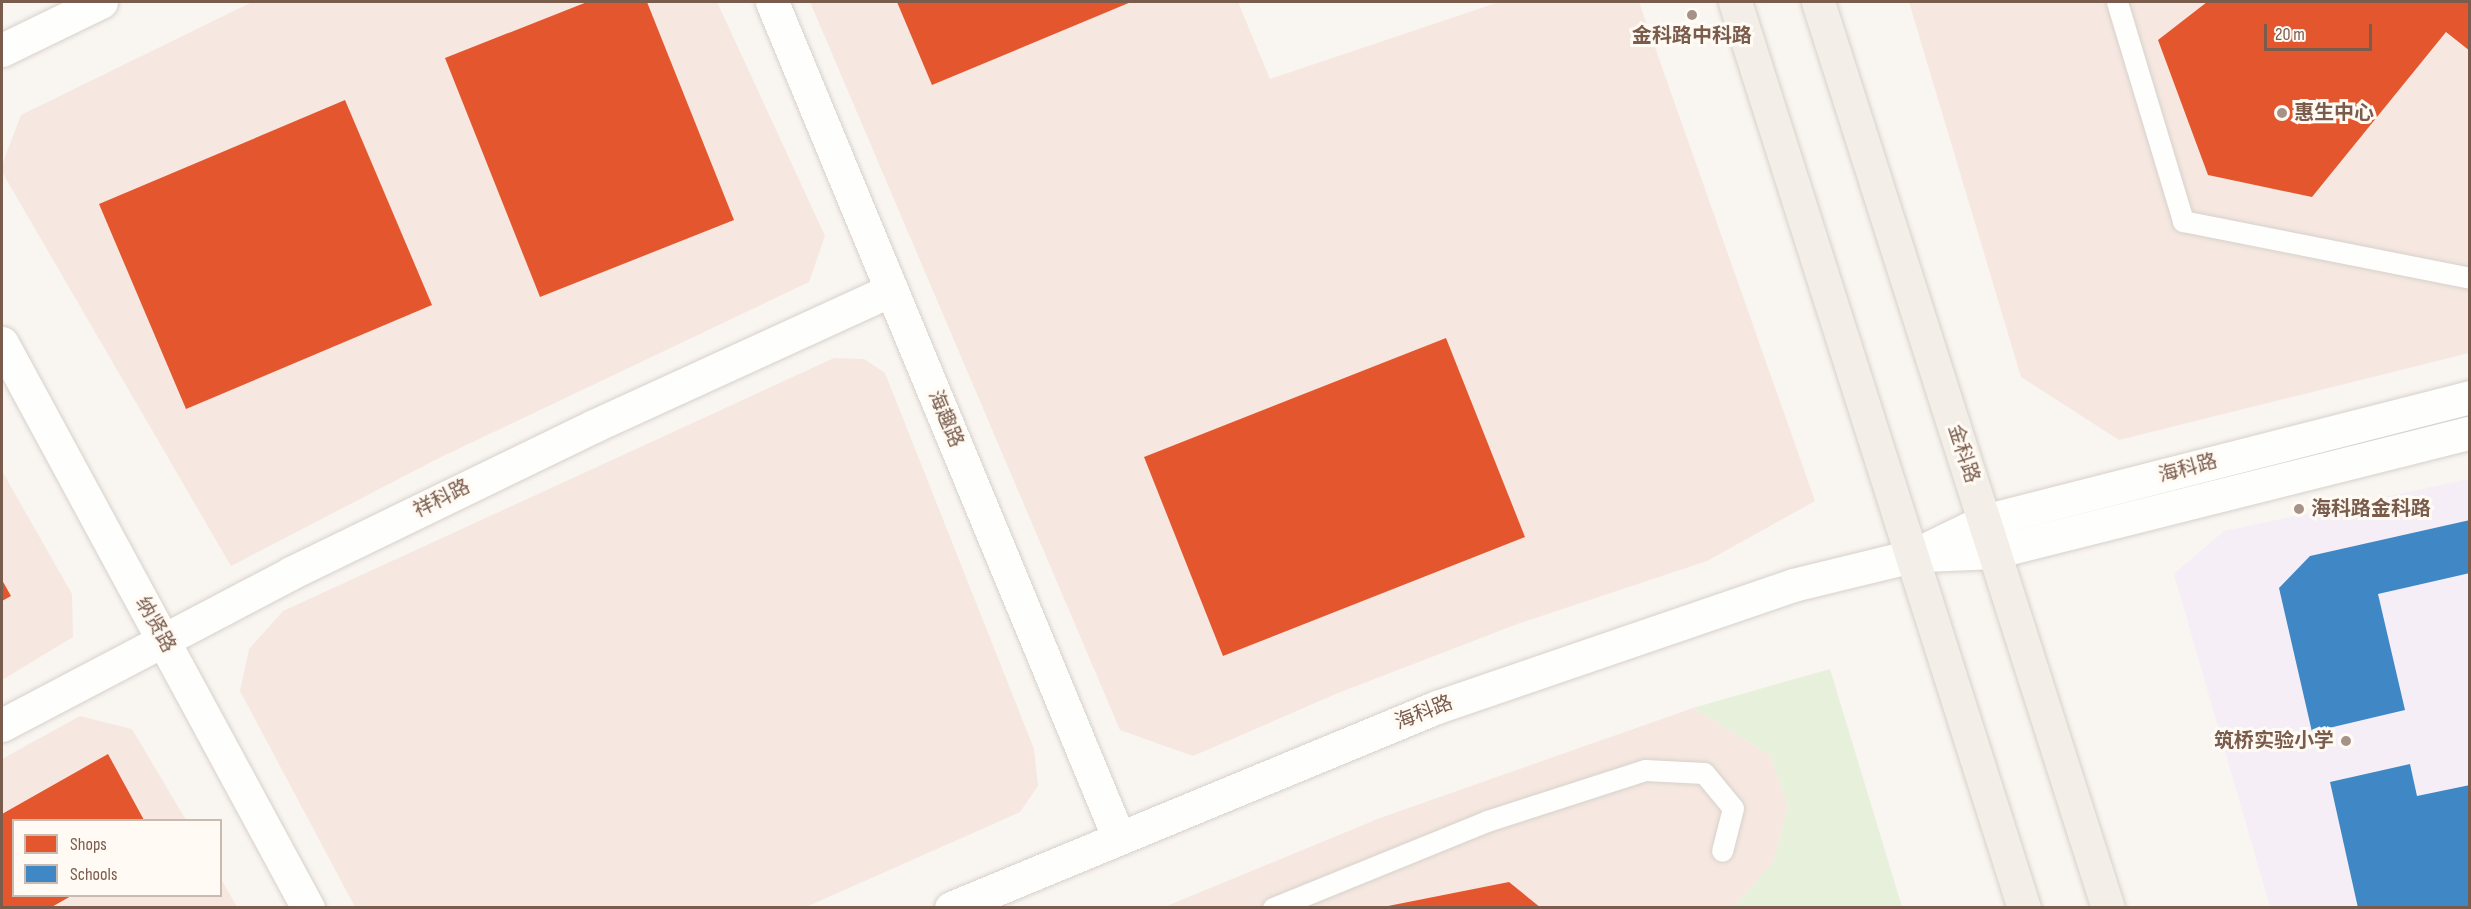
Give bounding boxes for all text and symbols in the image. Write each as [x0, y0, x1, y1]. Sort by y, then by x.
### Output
marker: 金科路中科路 [1685, 8, 1699, 22]
scale bar [2267, 12, 2375, 50]
place label: 金科路中科路 [1632, 24, 1752, 48]
text: 20 m [2275, 24, 2305, 45]
place label: 惠生中心 [2294, 101, 2374, 125]
marker: 惠生中心 [2275, 106, 2289, 120]
street label: 海趣路 [922, 387, 968, 451]
street label: 金科路 [1942, 422, 1984, 486]
street label: 海科路 [2156, 450, 2220, 488]
street label: 祥科路 [410, 475, 474, 523]
place label: 海科路金科路 [2311, 497, 2431, 521]
marker: 海科路金科路 [2292, 502, 2306, 516]
street label: 纳贤路 [130, 593, 180, 657]
street label: 海科路 [1392, 691, 1456, 735]
place label: 筑桥实验小学 [2214, 729, 2334, 753]
marker: 筑桥实验小学 [2339, 734, 2353, 748]
legend [12, 819, 222, 897]
text: Shops [70, 834, 107, 855]
text: Schools [70, 864, 117, 885]

